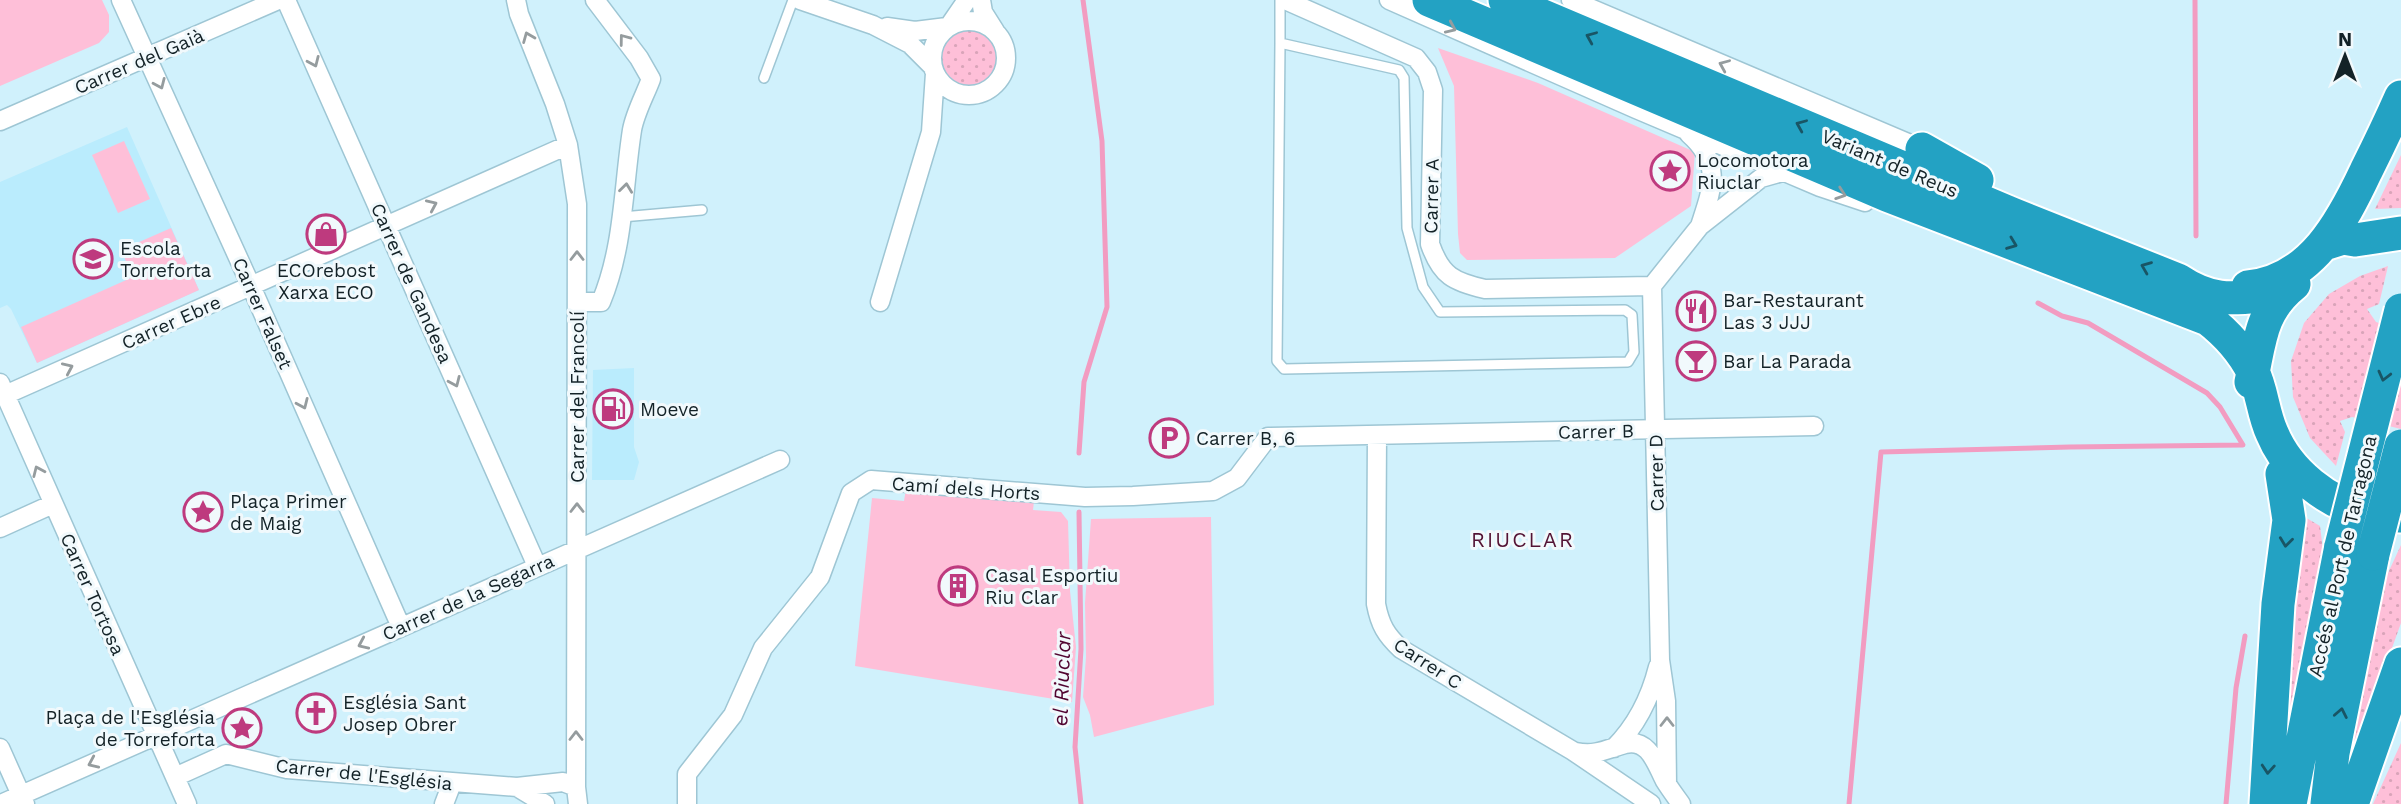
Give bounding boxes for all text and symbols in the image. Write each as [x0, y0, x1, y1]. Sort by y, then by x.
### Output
one-way arrow [1444, 20, 1456, 34]
north arrow [2310, 21, 2380, 91]
street label: Carrer del Gaià [71, 24, 208, 99]
text: N [2338, 28, 2352, 51]
one-way arrow [522, 31, 536, 43]
one-way arrow [1586, 31, 1598, 45]
one-way arrow [619, 34, 632, 46]
one-way arrow [306, 55, 320, 68]
one-way arrow [1719, 59, 1731, 73]
one-way arrow [152, 77, 166, 89]
one-way arrow [1796, 119, 1808, 133]
street label: Variant de Reus [1818, 124, 1961, 203]
place label: Locomotora Riuclar [1697, 149, 1809, 194]
place icon: Locomotora Riuclar [1649, 150, 1691, 192]
street label: Carrer A [1419, 158, 1444, 234]
one-way arrow [618, 182, 633, 193]
one-way arrow [1834, 186, 1846, 200]
street label: Carrer de Gandesa [366, 199, 457, 367]
one-way arrow [425, 199, 437, 213]
shop icon: ECOrebost Xarxa ECO [305, 213, 347, 255]
one-way arrow [2005, 235, 2017, 249]
place label: Escola Torreforta [120, 237, 212, 282]
school or university icon: Escola Torreforta [72, 238, 114, 280]
one-way arrow [569, 251, 585, 261]
street label: Carrer Falset [228, 254, 297, 373]
place label: ECOrebost Xarxa ECO [277, 259, 375, 304]
one-way arrow [2141, 261, 2154, 275]
place label: Bar-Restaurant Las 3 JJJ [1723, 289, 1864, 334]
street label: Carrer Ebre [118, 290, 224, 355]
restaurant icon: Bar-Restaurant Las 3 JJJ [1675, 290, 1717, 332]
street label: Carrer del Francolí [566, 311, 589, 483]
bar icon: Bar La Parada [1675, 340, 1717, 382]
place label: Bar La Parada [1723, 350, 1852, 373]
one-way arrow [61, 362, 73, 376]
one-way arrow [2378, 370, 2392, 382]
one-way arrow [447, 376, 461, 388]
fuel station icon: Moeve [592, 388, 634, 430]
one-way arrow [295, 396, 309, 409]
place label: Moeve [640, 398, 699, 421]
parking icon: Carrer B, 6 [1148, 417, 1190, 459]
street label: Carrer B [1558, 419, 1634, 444]
place label: Carrer B, 6 [1196, 427, 1295, 450]
street label: Accés al Port de Tarragona [2303, 433, 2382, 679]
street label: Carrer D [1644, 434, 1669, 512]
one-way arrow [32, 466, 46, 478]
street label: Camí dels Horts [891, 472, 1041, 505]
place label: Plaça Primer de Maig [230, 490, 347, 535]
place icon: Plaça Primer de Maig [182, 491, 224, 533]
one-way arrow [569, 503, 585, 513]
district label: RIUCLAR [1471, 527, 1575, 552]
street label: Carrer Tortosa [55, 530, 130, 659]
one-way arrow [2278, 536, 2293, 548]
street label: Carrer de la Segarra [379, 549, 558, 646]
place label: Casal Esportiu Riu Clar [985, 564, 1119, 609]
building icon: Casal Esportiu Riu Clar [937, 565, 979, 607]
water label: el Riuclar [1047, 630, 1076, 727]
street label: Carrer C [1389, 633, 1466, 694]
one-way arrow [357, 636, 370, 650]
place label: Església Sant Josep Obrer [343, 691, 466, 736]
church icon: Església Sant Josep Obrer [295, 692, 337, 734]
place label: Plaça de l'Església de Torreforta [45, 706, 215, 751]
place icon: Plaça de l'Església de Torreforta [221, 707, 263, 749]
one-way arrow [2333, 707, 2348, 719]
one-way arrow [1659, 716, 1675, 727]
one-way arrow [568, 730, 584, 741]
street label: Carrer de l'Església [274, 754, 454, 795]
one-way arrow [88, 755, 100, 769]
one-way arrow [2261, 763, 2276, 774]

